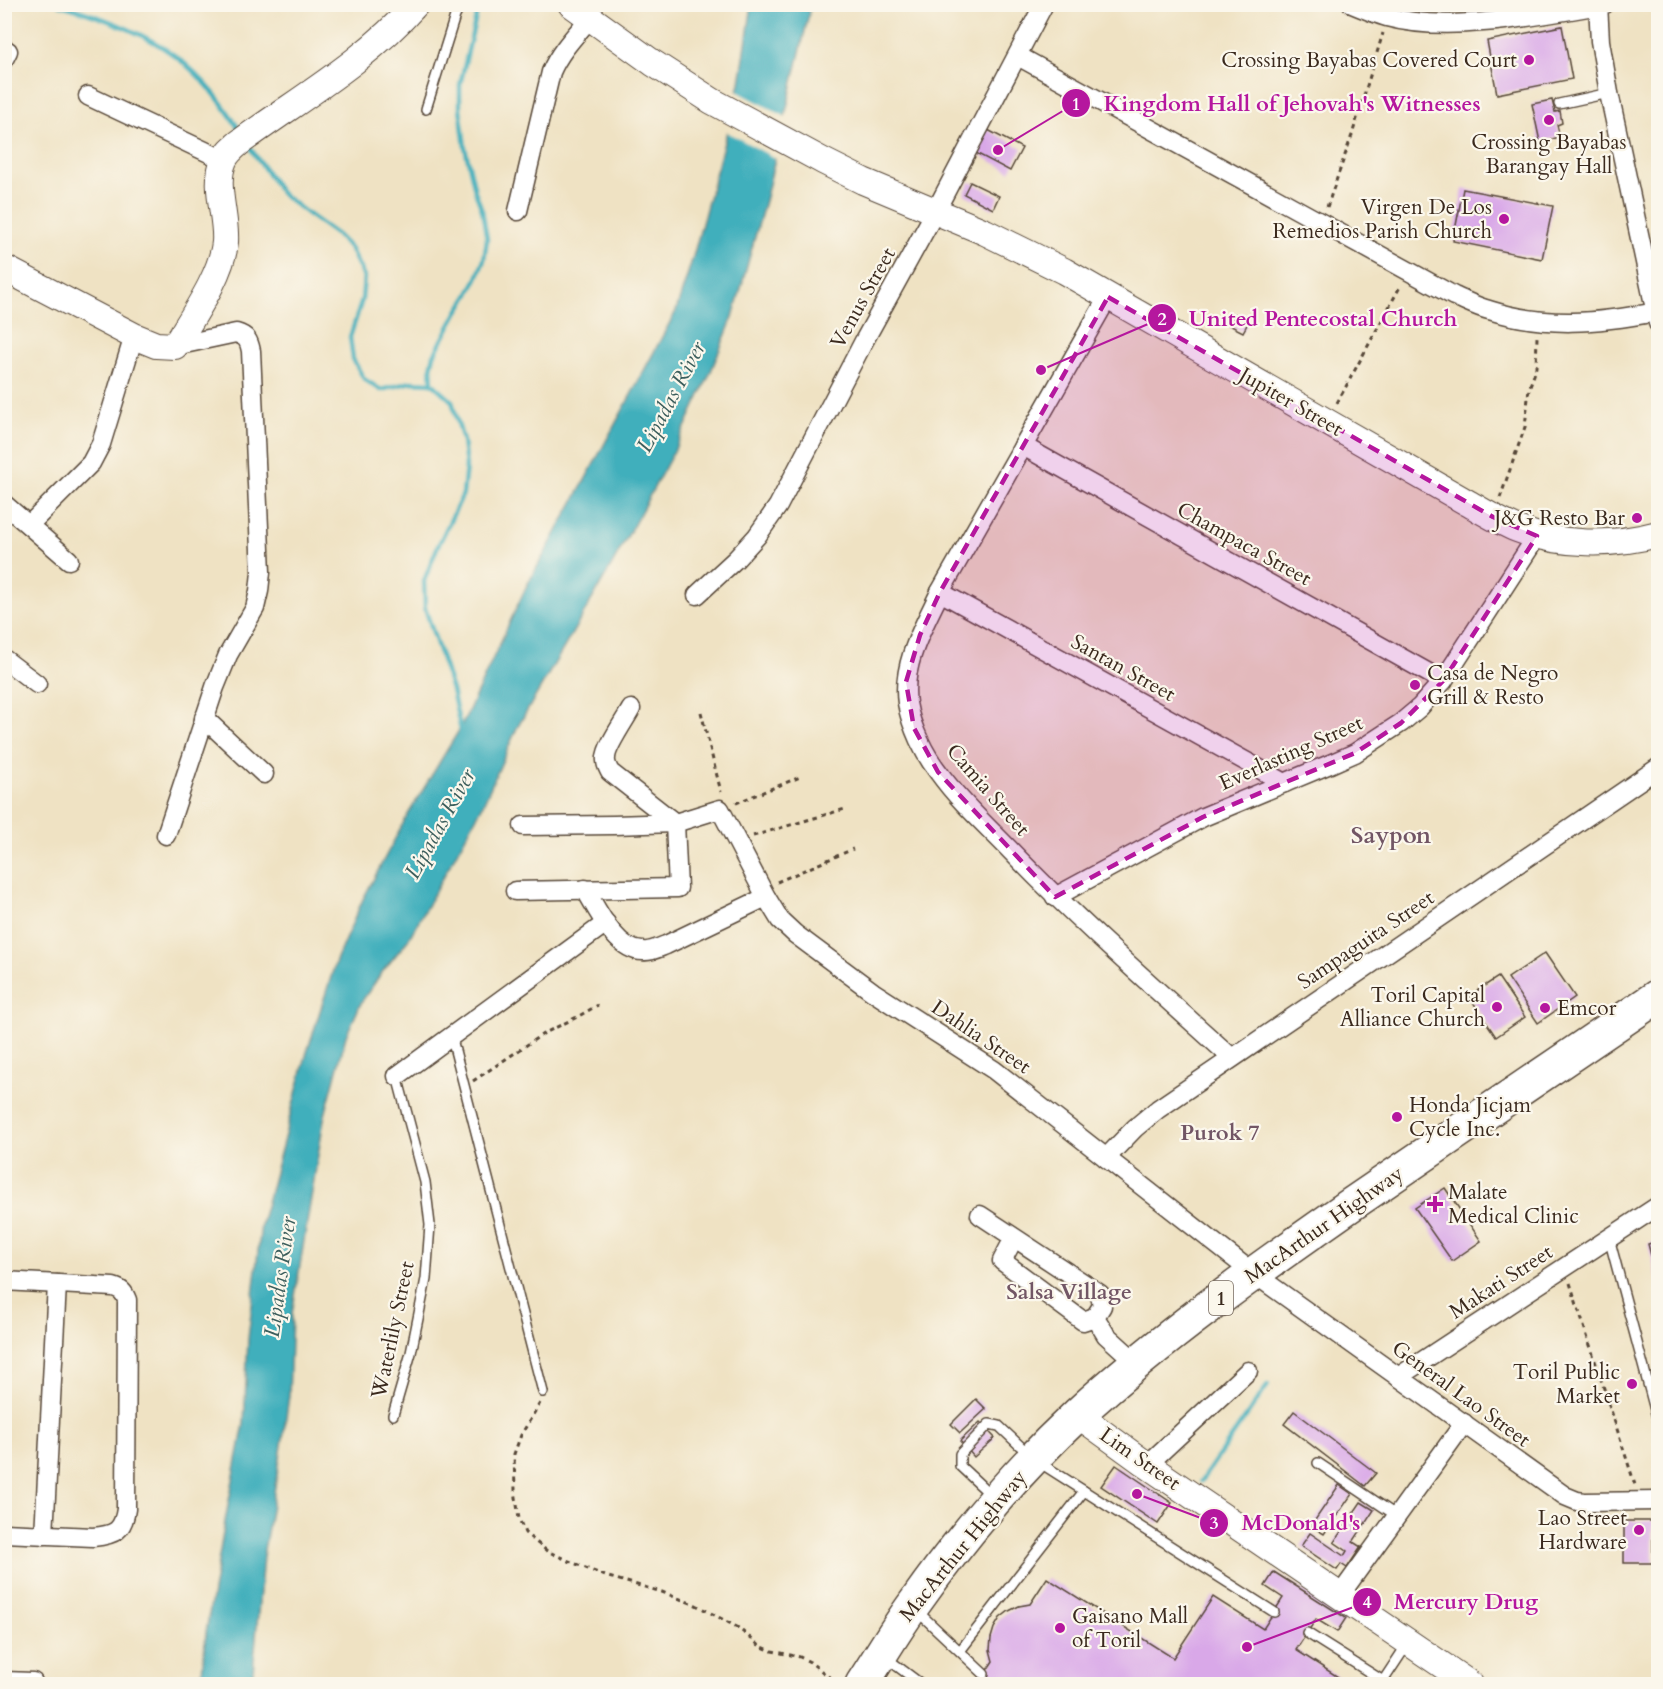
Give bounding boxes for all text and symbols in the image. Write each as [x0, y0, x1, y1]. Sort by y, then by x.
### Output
place label: Crossing Bayabas Covered Court [1221, 46, 1517, 75]
marker: Crossing Bayabas Covered Court [1522, 53, 1536, 67]
callout: Kingdom Hall of Jehovah's Witnesses [1061, 83, 1493, 123]
text: Kingdom Hall of Jehovah's Witnesses [1103, 89, 1481, 119]
text: 1 [1071, 92, 1081, 117]
marker: Crossing Bayabas Barangay Hall [1542, 113, 1556, 127]
place label: Crossing Bayabas Barangay Hall [1471, 128, 1627, 181]
place label: Virgen De Los Remedios Parish Church [1272, 193, 1492, 246]
marker: Virgen De Los Remedios Parish Church [1497, 212, 1511, 226]
street label: Venus Street [823, 242, 903, 354]
callout: United Pentecostal Church [1147, 298, 1469, 338]
text: United Pentecostal Church [1189, 304, 1458, 334]
text: 2 [1157, 307, 1167, 332]
water label: Lipadas River [629, 336, 713, 458]
street label: Jupiter Street [1231, 359, 1349, 444]
street label: Champaca Street [1172, 495, 1317, 593]
place label: J&G Resto Bar [1491, 504, 1625, 533]
marker: J&G Resto Bar [1630, 511, 1644, 525]
street label: Santan Street [1066, 627, 1181, 709]
place label: Casa de Negro Grill & Resto [1427, 659, 1558, 712]
marker: Casa de Negro Grill & Resto [1408, 678, 1422, 692]
street label: Everlasting Street [1214, 708, 1368, 798]
street label: Camia Street [940, 737, 1037, 843]
water label: Lipadas River [397, 763, 483, 884]
district label: Saypon [1351, 819, 1432, 852]
street label: Sampaguita Street [1292, 883, 1440, 996]
place label: Toril Capital Alliance Church [1340, 981, 1485, 1034]
street label: Dahlia Street [926, 993, 1037, 1081]
place label: Emcor [1557, 994, 1617, 1023]
marker: Toril Capital Alliance Church [1490, 1000, 1504, 1014]
marker: Emcor [1538, 1001, 1552, 1015]
place label: Honda Jicjam Cycle Inc. [1409, 1091, 1531, 1144]
marker: Honda Jicjam Cycle Inc. [1390, 1110, 1404, 1124]
district label: Purok 7 [1180, 1118, 1260, 1148]
street label: MacArthur Highway [1239, 1159, 1409, 1291]
place label: Malate Medical Clinic [1448, 1178, 1579, 1231]
marker: Malate Medical Clinic [1426, 1195, 1444, 1213]
water label: Lipadas River [257, 1214, 303, 1339]
street label: Makati Street [1444, 1238, 1559, 1326]
street label: Waterlily Street [364, 1258, 422, 1402]
district label: Salsa Village [1006, 1277, 1132, 1307]
road number: 1 [1209, 1281, 1233, 1315]
street label: General Lao Street [1386, 1334, 1536, 1454]
place label: Toril Public Market [1513, 1358, 1620, 1411]
marker: Toril Public Market [1625, 1377, 1639, 1391]
street label: Lim Street [1094, 1421, 1187, 1498]
street label: MacArthur Highway [893, 1464, 1033, 1628]
callout: McDonald's [1199, 1503, 1372, 1543]
place label: Lao Street Hardware [1538, 1504, 1627, 1557]
text: McDonald's [1241, 1508, 1361, 1538]
text: 3 [1209, 1511, 1219, 1536]
marker: Lao Street Hardware [1632, 1523, 1646, 1537]
callout: Mercury Drug [1352, 1582, 1550, 1622]
text: Mercury Drug [1394, 1587, 1539, 1617]
text: 4 [1362, 1590, 1372, 1615]
place label: Gaisano Mall of Toril [1072, 1602, 1188, 1655]
marker: Gaisano Mall of Toril [1053, 1621, 1067, 1635]

